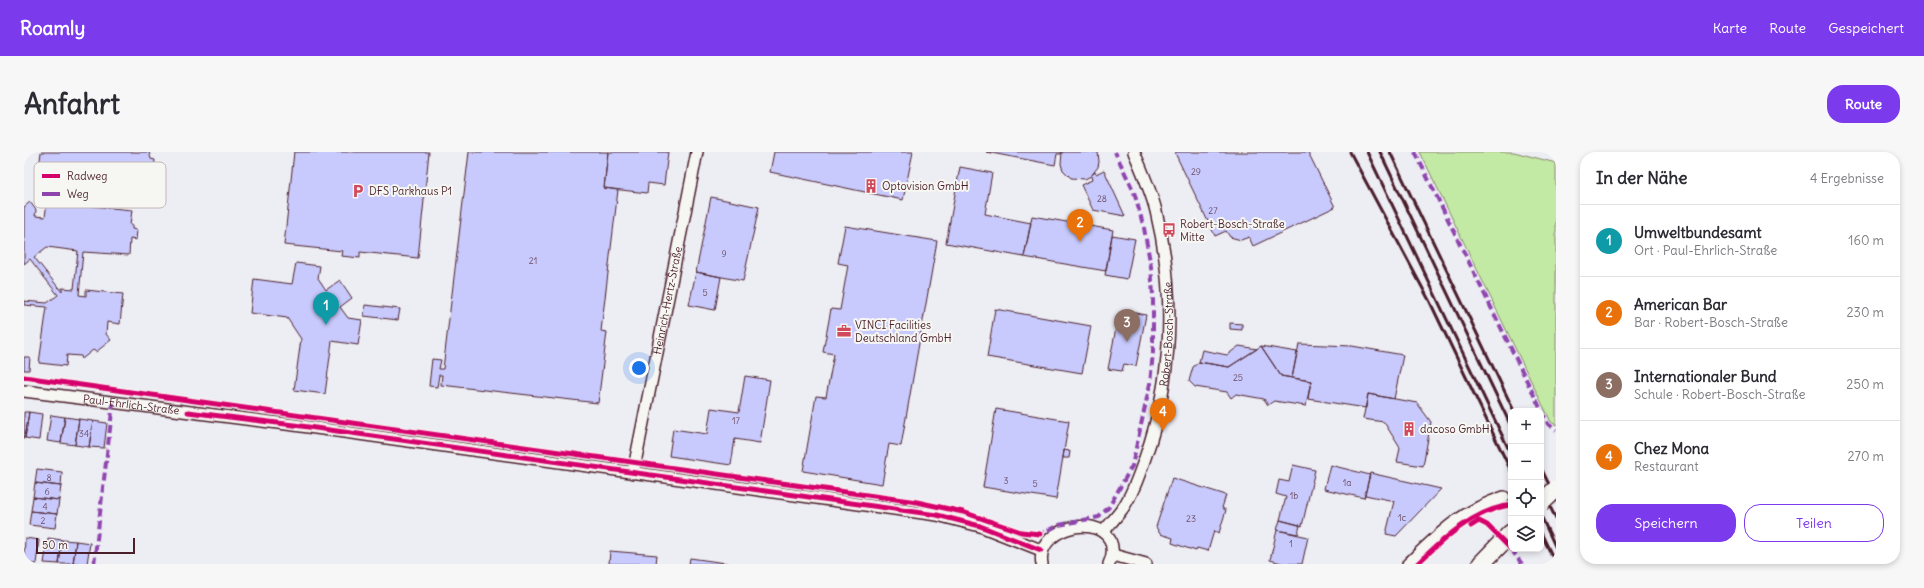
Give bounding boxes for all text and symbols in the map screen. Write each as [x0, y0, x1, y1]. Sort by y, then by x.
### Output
text: Roamly [20, 16, 85, 40]
text: Karte [1713, 19, 1747, 37]
text: Route [1769, 19, 1806, 37]
text: Gespeichert [1828, 19, 1904, 37]
button: Route [1827, 85, 1900, 123]
text: Anfahrt [24, 86, 120, 122]
legend [34, 162, 166, 208]
house number: 29 [1191, 166, 1201, 177]
text: In der Nähe [1596, 167, 1688, 189]
text: Radweg [67, 169, 107, 183]
text: 4 Ergebnisse [1810, 170, 1884, 187]
building icon: Optovision GmbH [863, 178, 879, 194]
place label: Optovision GmbH [882, 179, 969, 193]
parking icon: DFS Parkhaus P1 [350, 183, 366, 199]
place label: DFS Parkhaus P1 [369, 184, 452, 198]
text: Weg [67, 187, 89, 201]
house number: 28 [1097, 193, 1107, 204]
house number: 27 [1208, 205, 1218, 216]
pin: 2 [1067, 209, 1093, 242]
place label: Robert-Bosch-Straße Mitte [1180, 217, 1285, 244]
bus stop icon: Robert-Bosch-Straße Mitte [1161, 222, 1177, 238]
text: Umweltbundesamt [1634, 223, 1761, 242]
text: 1 [1606, 232, 1612, 249]
text: 160 m [1848, 232, 1884, 249]
text: Ort · Paul-Ehrlich-Straße [1634, 242, 1777, 259]
street label: Heinrich-Hertz-Straße [650, 245, 685, 356]
house number: 9 [721, 248, 727, 259]
house number: 21 [529, 255, 537, 266]
street label: Robert-Bosch-Straße [1156, 281, 1176, 387]
house number: 5 [702, 287, 708, 298]
pin: 1 [313, 292, 339, 325]
text: American Bar [1634, 295, 1727, 314]
text: 2 [1605, 304, 1613, 321]
text: 230 m [1846, 304, 1884, 321]
pin: 3 [1114, 309, 1140, 342]
text: Bar · Robert-Bosch-Straße [1634, 314, 1788, 331]
place label: VINCI Facilities Deutschland GmbH [855, 318, 952, 345]
office icon: VINCI Facilities Deutschland GmbH [836, 323, 852, 339]
your location [629, 358, 649, 378]
text: Internationaler Bund [1634, 367, 1777, 386]
house number: 25 [1233, 372, 1243, 383]
text: 3 [1605, 376, 1613, 393]
text: 250 m [1846, 376, 1884, 393]
text: Schule · Robert-Bosch-Straße [1634, 386, 1806, 403]
street label: Paul-Ehrlich-Straße [82, 391, 180, 418]
pin: 4 [1150, 398, 1176, 431]
map controls [1508, 408, 1544, 552]
button: + [1508, 408, 1544, 444]
house number: 17 [732, 415, 741, 426]
building icon: dacoso GmbH [1401, 421, 1417, 437]
place label: dacoso GmbH [1420, 422, 1490, 436]
house number: 34 [79, 428, 89, 439]
text: Chez Mona [1634, 439, 1709, 458]
button: − [1508, 444, 1544, 480]
text: 4 [1605, 448, 1613, 465]
text: 270 m [1847, 448, 1884, 465]
text: Restaurant [1634, 458, 1699, 475]
house number: 8 [46, 472, 52, 483]
house number: 3 [1003, 475, 1009, 486]
house number: 1a [1343, 477, 1351, 488]
house number: 5 [1032, 478, 1038, 489]
button: locate [1508, 480, 1544, 516]
house number: 6 [44, 486, 50, 497]
house number: 1b [1290, 490, 1298, 501]
house number: 4 [42, 501, 48, 512]
button: Speichern [1596, 504, 1736, 542]
button: Teilen [1744, 504, 1884, 542]
house number: 1c [1398, 512, 1406, 523]
house number: 23 [1186, 513, 1196, 524]
house number: 2 [41, 515, 46, 526]
button: layers [1508, 516, 1544, 552]
scale bar [36, 536, 135, 555]
text: 50 m [42, 538, 68, 552]
house number: 1 [1289, 538, 1293, 549]

